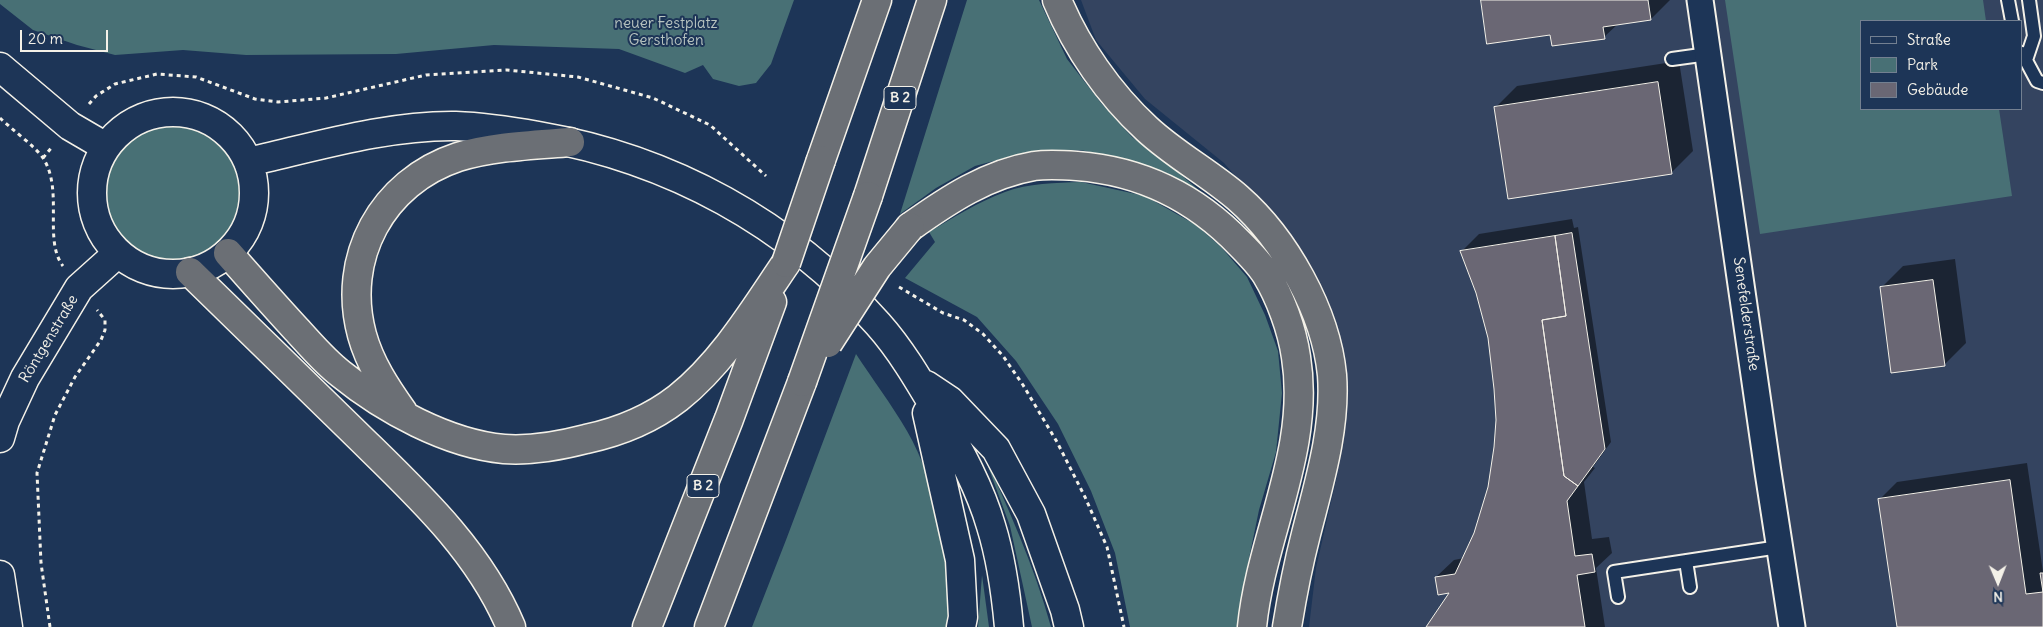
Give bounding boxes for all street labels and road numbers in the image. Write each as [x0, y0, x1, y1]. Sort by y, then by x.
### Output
road number: B 2 [884, 86, 916, 110]
street label: Senefelderstraße [1729, 256, 1763, 372]
street label: Röntgenstraße [16, 292, 82, 386]
road number: B 2 [687, 474, 719, 498]

